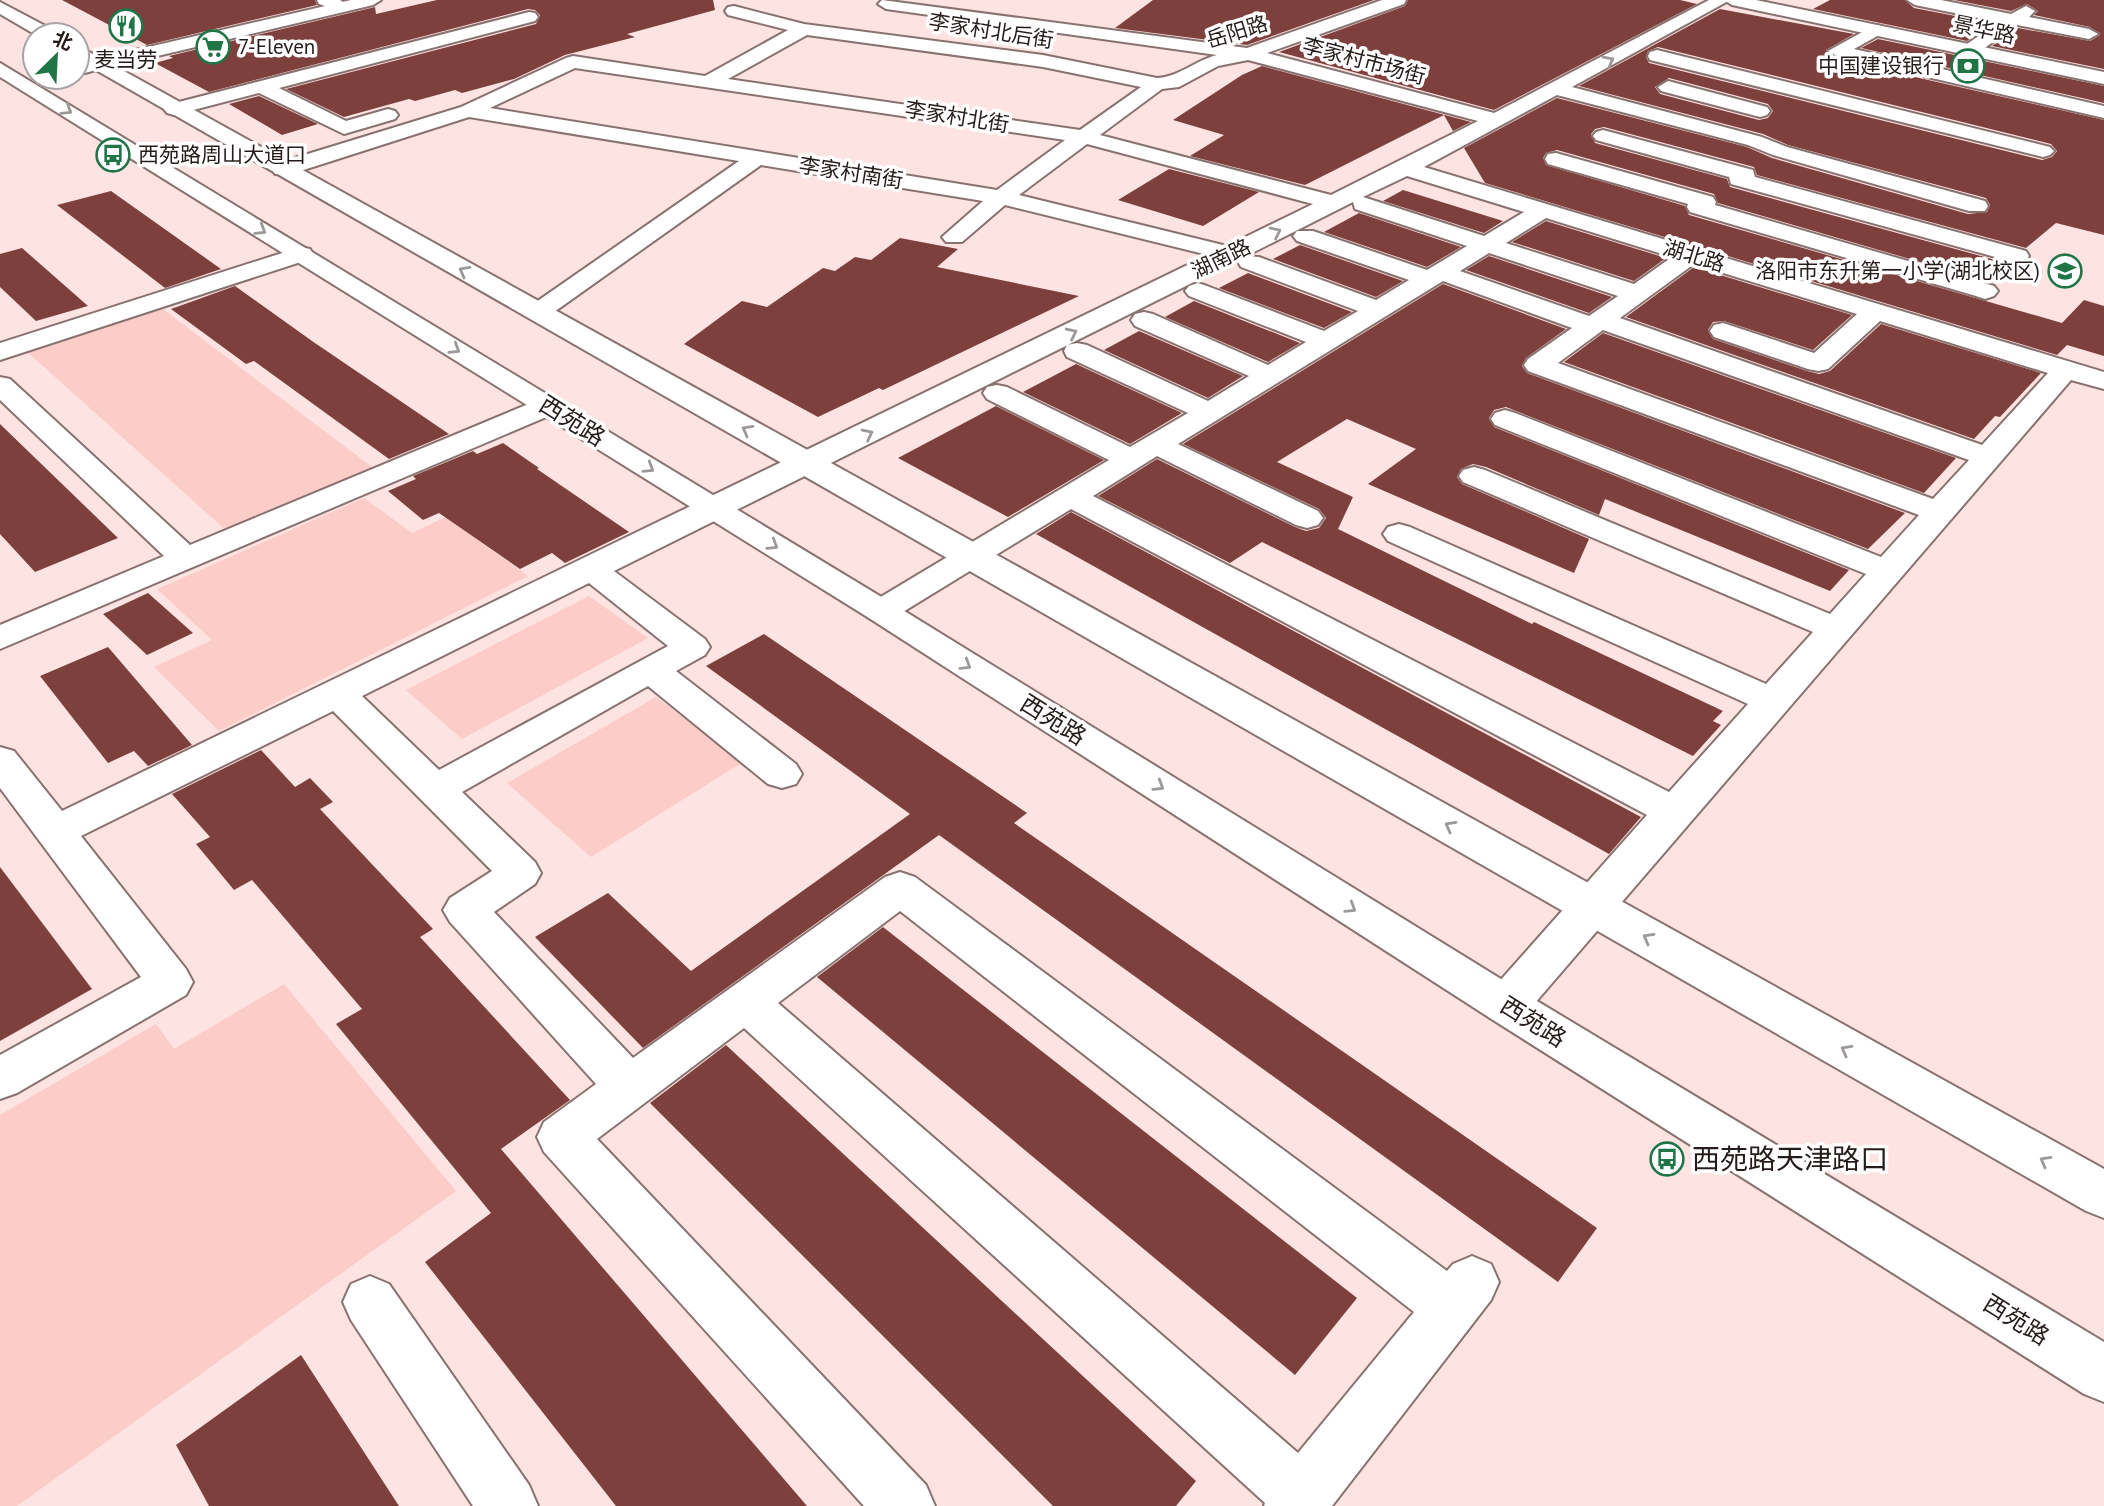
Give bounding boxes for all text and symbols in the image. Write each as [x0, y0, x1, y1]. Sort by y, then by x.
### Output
restaurant icon: 麦当劳 [107, 7, 145, 45]
street label: 李家村北后街 [927, 7, 1055, 54]
street label: 岳阳路 [1203, 9, 1271, 54]
street label: 景华路 [1950, 10, 2018, 49]
north arrow [21, 21, 91, 91]
text: 北 [49, 26, 76, 55]
supermarket icon: 7-Eleven [194, 28, 232, 66]
street label: 李家村市场街 [1300, 31, 1428, 90]
place label: 7-Eleven [238, 33, 315, 60]
place label: 麦当劳 [95, 46, 158, 73]
bank icon: 中国建设银行 [1949, 47, 1987, 85]
place label: 中国建设银行 [1818, 52, 1944, 79]
one-way arrow [1602, 56, 1614, 69]
street label: 李家村北街 [903, 95, 1011, 138]
one-way arrow [60, 102, 73, 115]
bus stop icon: 西苑路周山大道口 [94, 136, 132, 174]
place label: 西苑路周山大道口 [138, 141, 306, 168]
street label: 李家村南街 [797, 151, 905, 194]
one-way arrow [253, 221, 266, 234]
one-way arrow [1269, 226, 1281, 240]
street label: 湖南路 [1187, 233, 1255, 284]
street label: 湖北路 [1660, 233, 1728, 278]
school or university icon: 洛阳市东升第一小学(湖北校区) [2046, 252, 2084, 290]
place label: 洛阳市东升第一小学(湖北校区) [1755, 257, 2040, 284]
one-way arrow [458, 266, 471, 279]
one-way arrow [1065, 327, 1077, 341]
one-way arrow [447, 340, 460, 353]
street label: 西苑路 [534, 388, 611, 453]
one-way arrow [742, 425, 754, 438]
one-way arrow [861, 428, 873, 442]
one-way arrow [641, 459, 654, 472]
one-way arrow [766, 536, 779, 549]
one-way arrow [958, 657, 971, 670]
street label: 西苑路 [1015, 687, 1092, 752]
one-way arrow [1151, 778, 1164, 791]
one-way arrow [1445, 821, 1457, 834]
one-way arrow [1343, 899, 1356, 912]
one-way arrow [1643, 933, 1656, 946]
street label: 西苑路 [1495, 989, 1572, 1054]
one-way arrow [1841, 1045, 1854, 1058]
bus stop icon: 西苑路天津路口 [1648, 1140, 1686, 1178]
place label: 西苑路天津路口 [1692, 1140, 1888, 1177]
one-way arrow [2039, 1156, 2052, 1169]
street label: 西苑路 [1978, 1287, 2055, 1352]

